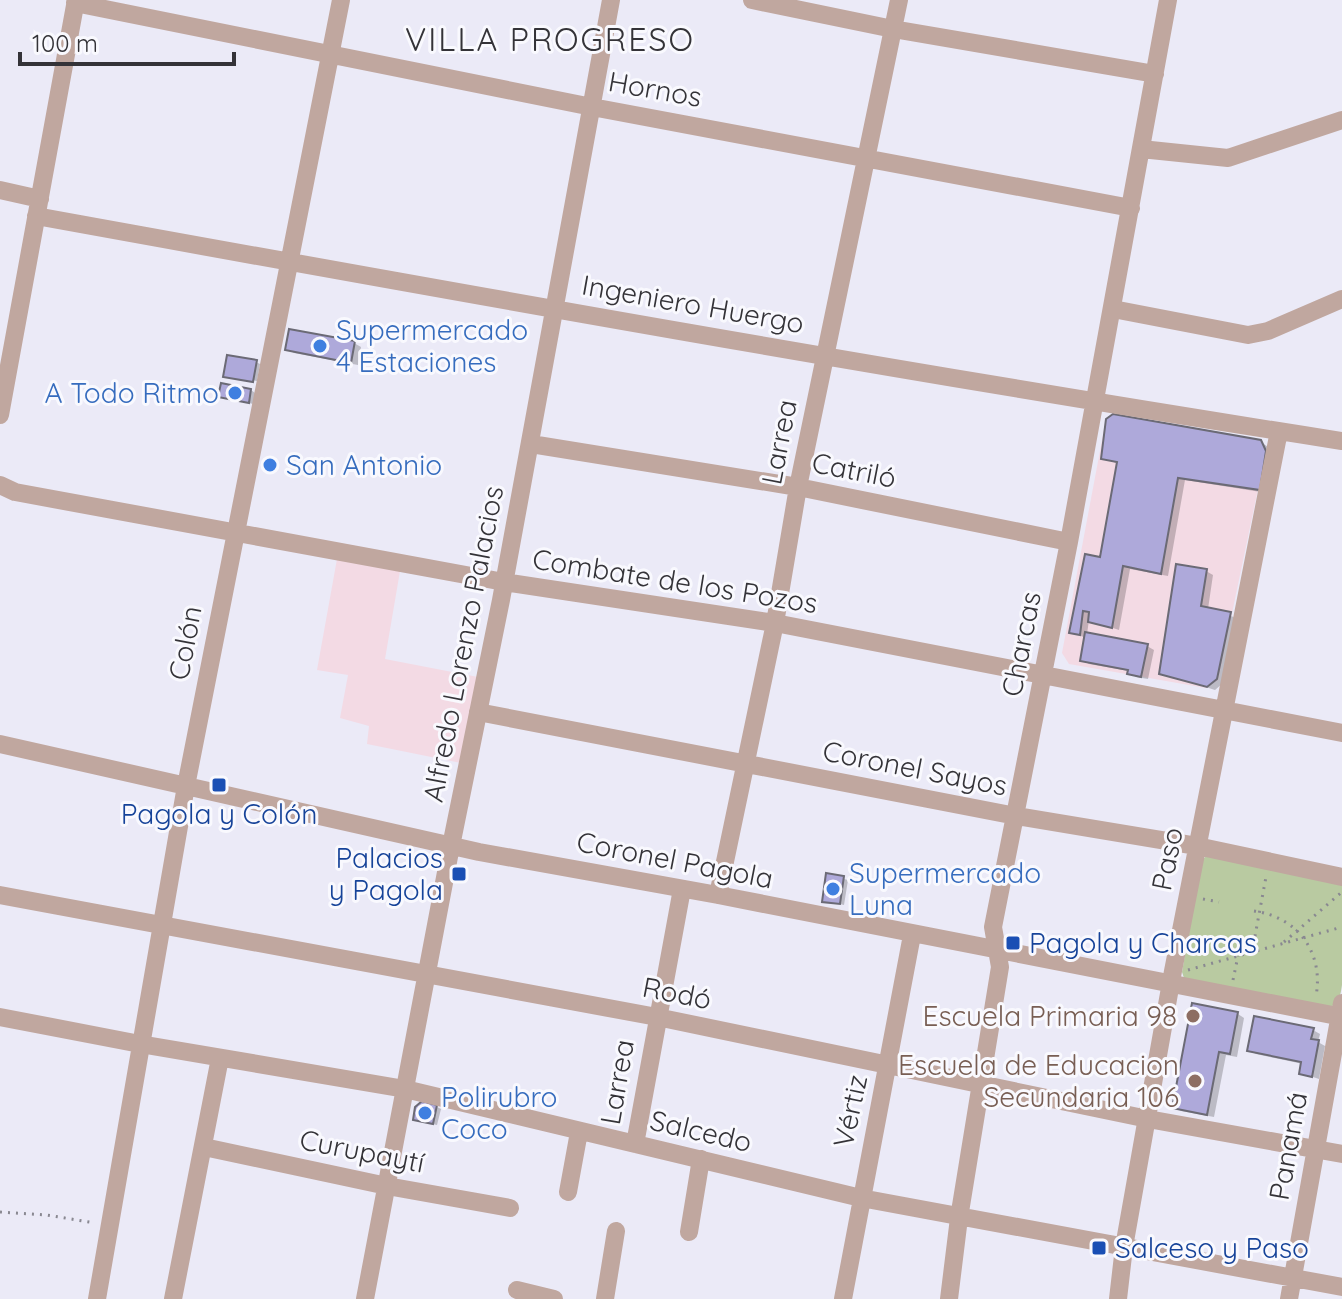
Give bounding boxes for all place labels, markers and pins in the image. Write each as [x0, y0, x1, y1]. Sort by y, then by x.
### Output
place label: Supermercado 4 Estaciones [336, 312, 528, 379]
marker: Supermercado 4 Estaciones [311, 337, 329, 355]
place label: A Todo Ritmo [45, 375, 219, 410]
marker: A Todo Ritmo [226, 384, 244, 402]
place label: San Antonio [286, 447, 442, 482]
marker: San Antonio [261, 456, 279, 474]
marker: Pagola y Colón [210, 776, 228, 794]
place label: Pagola y Colón [121, 796, 317, 831]
place label: Palacios y Pagola [329, 840, 443, 907]
place label: Supermercado Luna [849, 855, 1041, 922]
marker: Palacios y Pagola [450, 865, 468, 883]
marker: Supermercado Luna [824, 880, 842, 898]
place label: Pagola y Charcas [1029, 925, 1257, 960]
marker: Pagola y Charcas [1004, 934, 1022, 952]
place label: Escuela Primaria 98 [923, 998, 1177, 1033]
marker: Escuela Primaria 98 [1184, 1007, 1202, 1025]
place label: Escuela de Educacion Secundaria 106 [898, 1047, 1179, 1114]
marker: Escuela de Educacion Secundaria 106 [1186, 1072, 1204, 1090]
place label: Polirubro Coco [441, 1079, 558, 1146]
marker: Polirubro Coco [416, 1104, 434, 1122]
place label: Salceso y Paso [1115, 1230, 1309, 1265]
marker: Salceso y Paso [1090, 1239, 1108, 1257]

